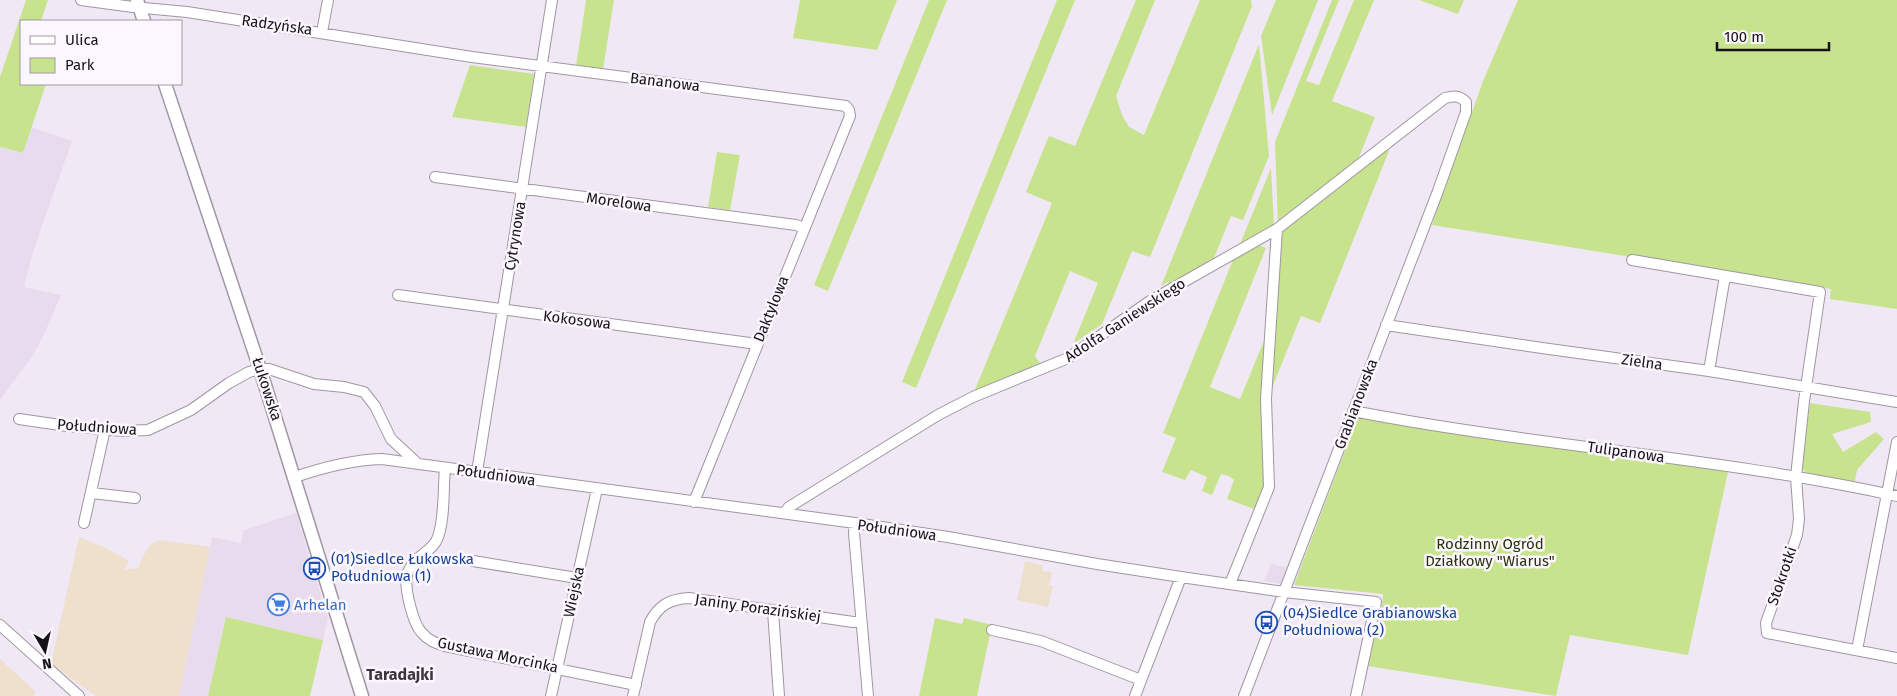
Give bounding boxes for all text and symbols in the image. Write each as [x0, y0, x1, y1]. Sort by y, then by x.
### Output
street label: Radzyńska [240, 11, 314, 39]
legend [20, 20, 182, 85]
scale bar [1717, 20, 1830, 52]
text: 100 m [1724, 28, 1764, 46]
text: Ulica [65, 31, 99, 49]
text: Park [65, 56, 95, 74]
street label: Bananowa [629, 69, 701, 95]
street label: Morelowa [585, 189, 653, 215]
street label: Cytrynowa [501, 200, 529, 272]
street label: Daktylowa [750, 273, 792, 345]
street label: Adolfa Ganiewskiego [1061, 274, 1189, 366]
street label: Kokosowa [542, 307, 612, 333]
street label: Zielna [1620, 350, 1664, 374]
street label: Łukowska [248, 355, 286, 423]
street label: Grabianowska [1331, 356, 1381, 452]
street label: Południowa [57, 415, 137, 439]
street label: Tulipanowa [1586, 438, 1666, 466]
street label: Południowa [455, 461, 537, 489]
street label: Południowa [856, 516, 938, 544]
park label: Rodzinny Ogród Działkowy "Wiarus" [1425, 535, 1555, 570]
street label: Stokrotki [1764, 544, 1800, 608]
place label: (01)Siedlce Łukowska Południowa (1) [331, 550, 474, 585]
bus stop icon: (01)Siedlce Łukowska Południowa (1) [303, 556, 327, 580]
street label: Wiejska [560, 565, 588, 619]
street label: Janiny Porazińskiej [694, 590, 822, 626]
supermarket icon: Arhelan [266, 593, 290, 617]
place label: Arhelan [294, 596, 347, 614]
place label: (04)Siedlce Grabianowska Południowa (2) [1283, 604, 1457, 639]
bus stop icon: (04)Siedlce Grabianowska Południowa (2) [1255, 610, 1279, 634]
north arrow [20, 626, 70, 676]
street label: Gustawa Morcinka [436, 633, 560, 677]
text: N [41, 654, 53, 672]
district label: Taradajki [366, 665, 434, 684]

